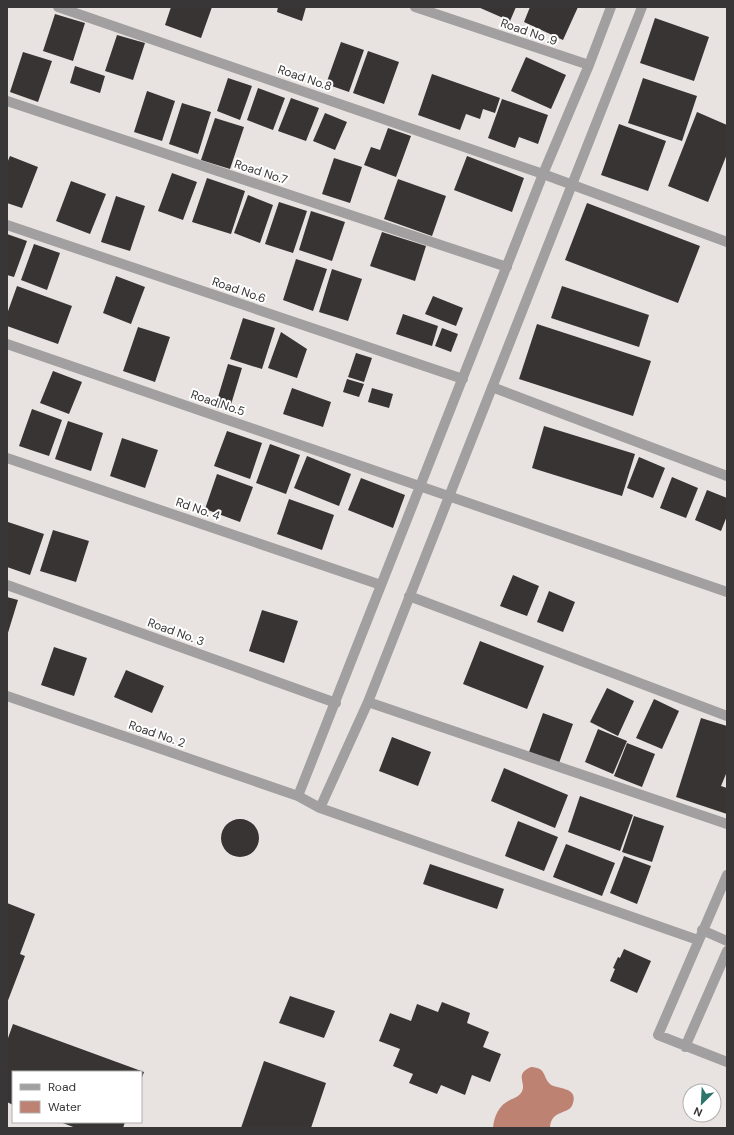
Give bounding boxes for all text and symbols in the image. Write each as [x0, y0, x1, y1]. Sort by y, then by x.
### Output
street label: Road No .9 [498, 15, 560, 49]
street label: Road No.8 [276, 61, 334, 95]
street label: Road No.7 [232, 156, 290, 188]
street label: Road No.6 [210, 273, 268, 307]
street label: Road No.5 [189, 386, 247, 420]
street label: Rd No. 4 [174, 494, 222, 524]
street label: Road No. 3 [145, 614, 207, 650]
street label: Road No. 2 [126, 717, 188, 751]
legend [12, 1071, 142, 1123]
text: Road [48, 1079, 76, 1095]
north arrow [682, 1083, 722, 1123]
text: Water [48, 1099, 82, 1115]
text: N [691, 1104, 704, 1120]

